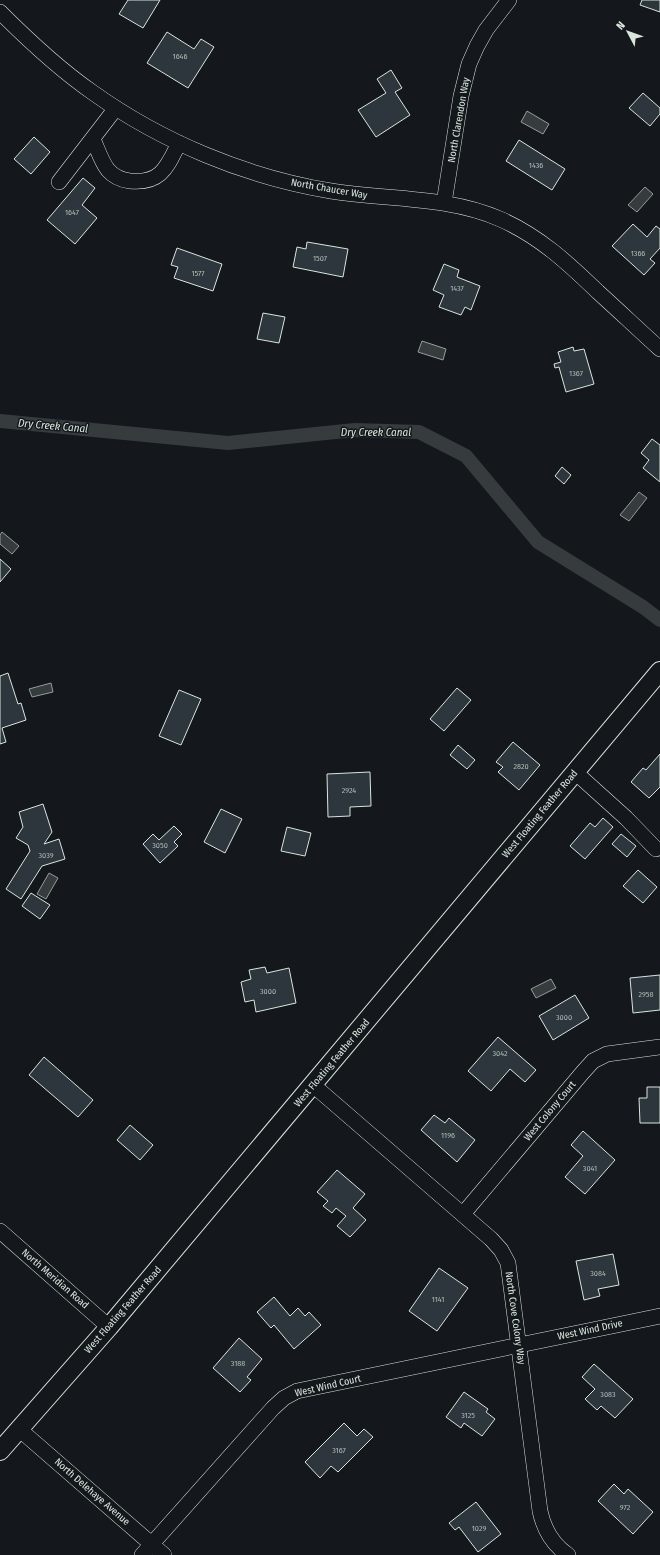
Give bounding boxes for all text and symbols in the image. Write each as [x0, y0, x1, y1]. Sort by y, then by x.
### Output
north arrow [608, 12, 648, 52]
text: N [614, 19, 628, 33]
house number: 1646 [173, 52, 187, 61]
street label: North Clarendon Way [446, 76, 472, 164]
house number: 1436 [529, 161, 543, 170]
street label: North Chaucer Way [290, 176, 369, 202]
house number: 1647 [65, 208, 80, 217]
house number: 1366 [631, 249, 645, 258]
house number: 1507 [313, 254, 328, 263]
house number: 1577 [191, 269, 205, 278]
house number: 1437 [450, 284, 465, 293]
house number: 1367 [569, 369, 584, 378]
water label: Dry Creek Canal [17, 416, 89, 436]
water label: Dry Creek Canal [341, 426, 411, 439]
house number: 2820 [513, 762, 529, 771]
street label: West Floating Feather Road [500, 768, 580, 860]
house number: 2924 [342, 786, 356, 795]
house number: 3050 [152, 841, 168, 850]
house number: 3039 [38, 851, 54, 860]
house number: 3000 [260, 987, 276, 996]
house number: 2958 [638, 990, 654, 999]
house number: 3000 [556, 1013, 572, 1022]
street label: West Floating Feather Road [292, 1017, 372, 1109]
house number: 3042 [492, 1049, 508, 1058]
street label: West Colony Court [522, 1078, 579, 1143]
house number: 1196 [441, 1131, 455, 1140]
house number: 3041 [583, 1164, 597, 1173]
street label: North Meridian Road [19, 1247, 91, 1311]
street label: West Floating Feather Road [82, 1264, 164, 1356]
house number: 3084 [590, 1269, 606, 1278]
street label: North Cove Colony Way [503, 1271, 528, 1366]
house number: 1141 [432, 1295, 444, 1304]
street label: West Wind Drive [556, 1317, 624, 1343]
house number: 3188 [231, 1359, 245, 1368]
street label: West Wind Court [294, 1372, 363, 1399]
house number: 3083 [600, 1390, 616, 1399]
house number: 3125 [461, 1411, 475, 1420]
house number: 3167 [332, 1446, 347, 1455]
street label: North Delehaye Avenue [52, 1456, 132, 1528]
house number: 972 [620, 1503, 631, 1512]
house number: 1029 [472, 1524, 486, 1533]

